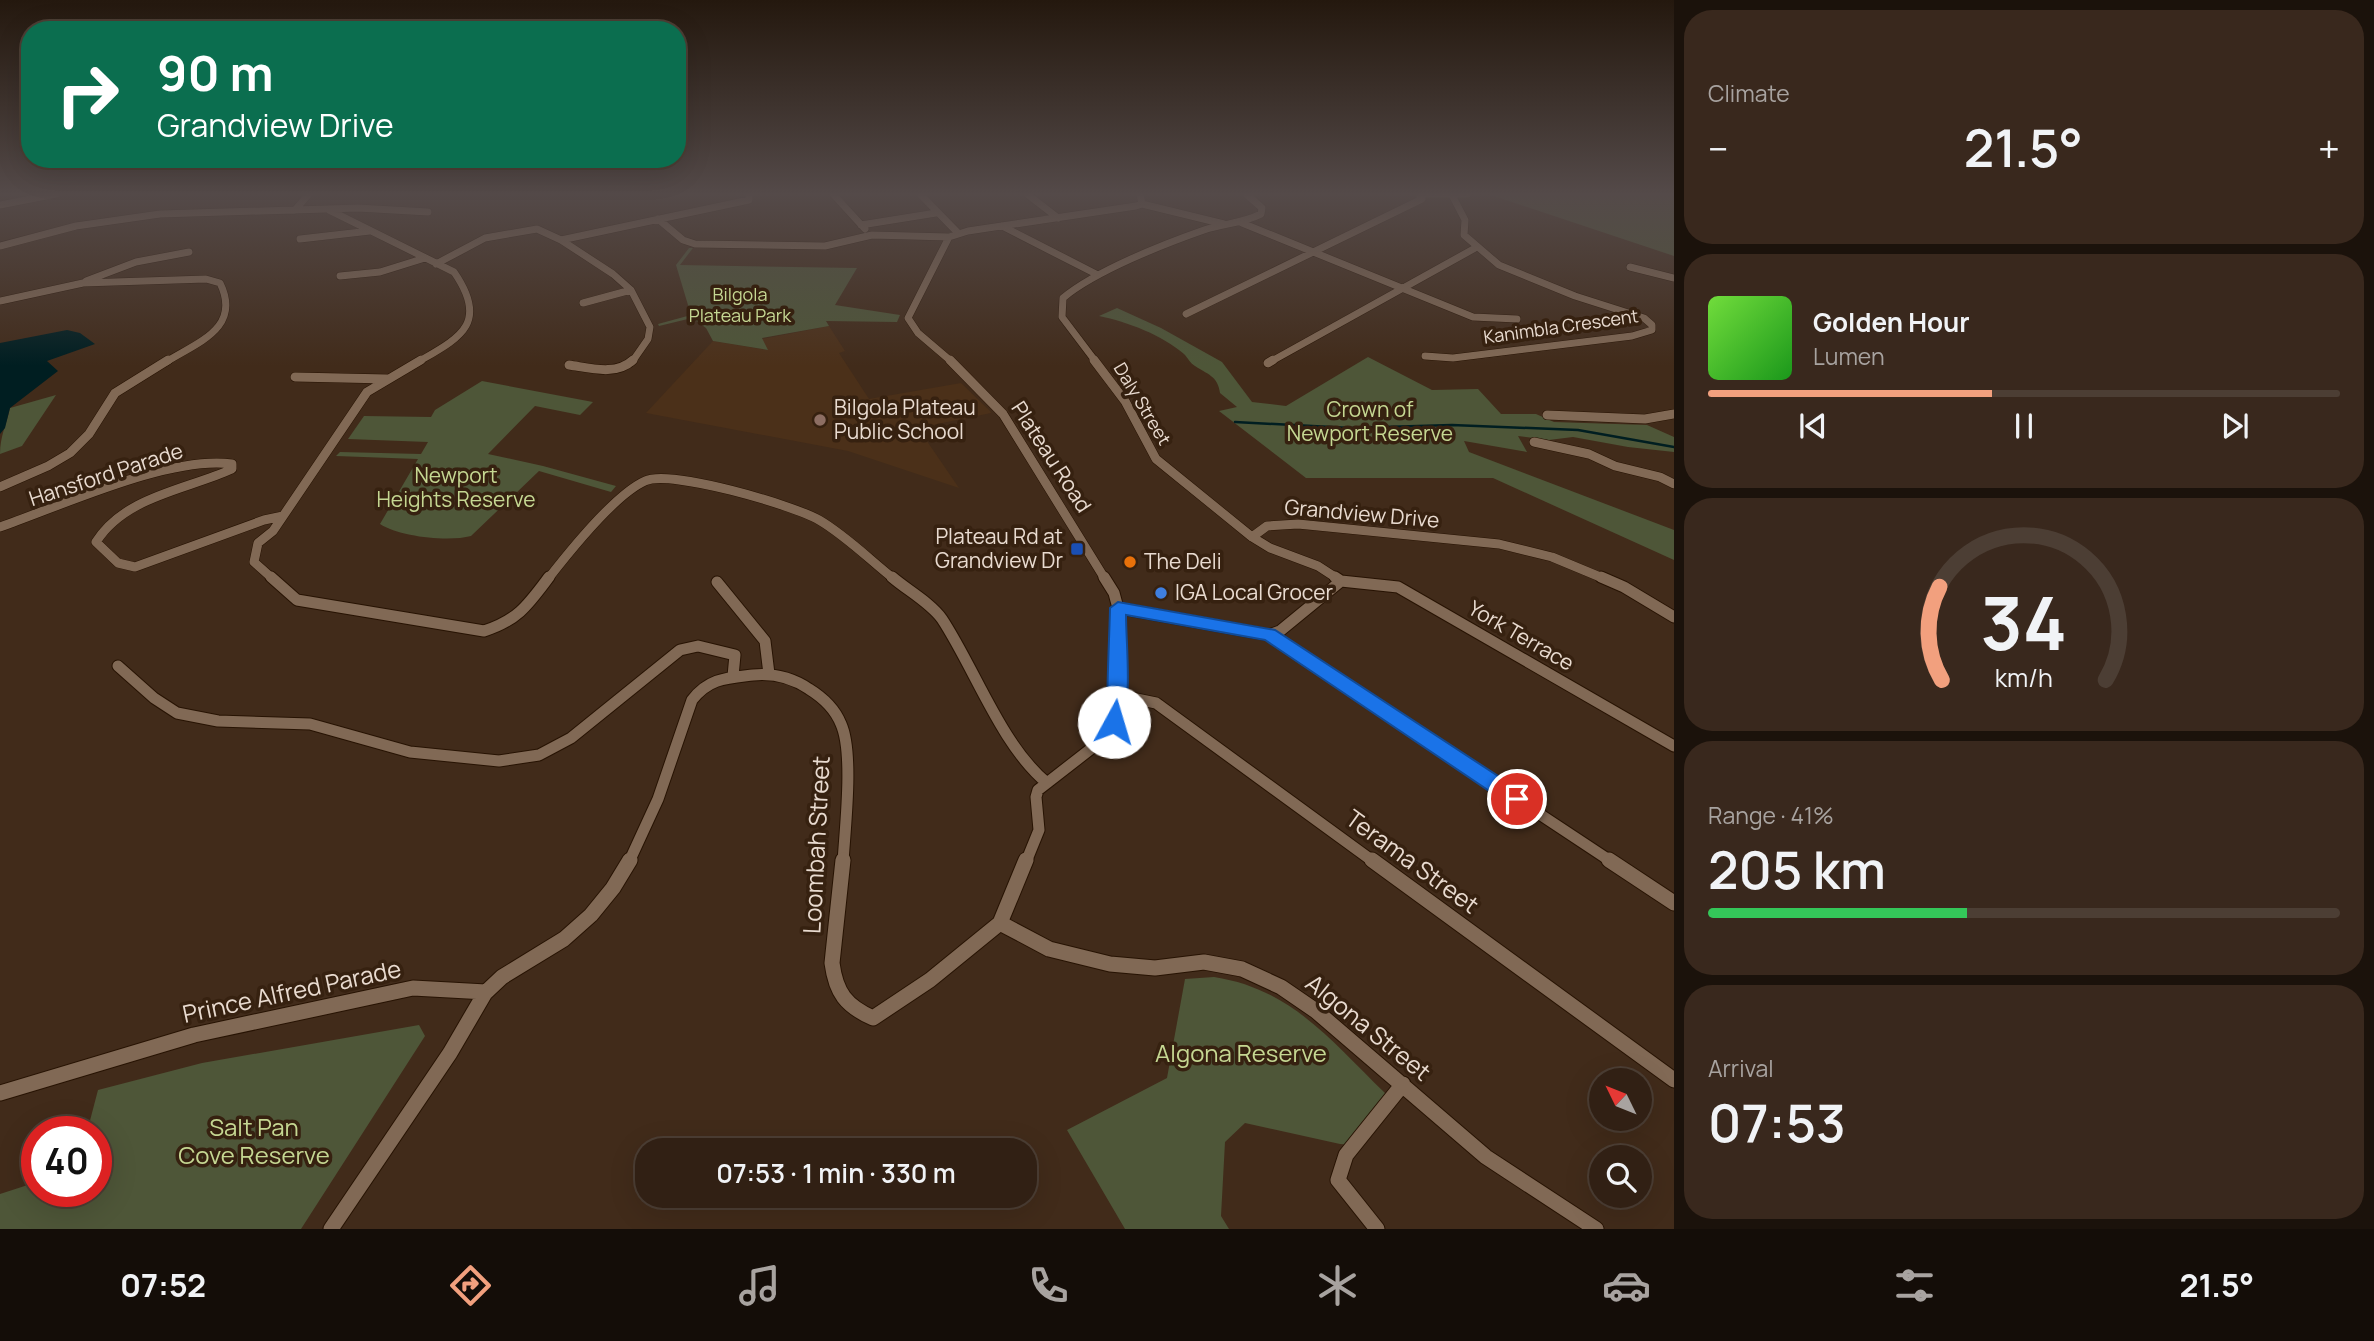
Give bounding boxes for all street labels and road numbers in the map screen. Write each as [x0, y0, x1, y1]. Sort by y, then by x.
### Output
street label: Kanimbla Crescent [1482, 303, 1640, 349]
street label: Daly Street [1109, 358, 1177, 449]
street label: Plateau Road [1005, 395, 1098, 518]
street label: Hansford Parade [25, 436, 186, 512]
street label: Grandview Drive [1284, 492, 1441, 534]
street label: York Terrace [1464, 594, 1579, 677]
street label: Loombah Street [794, 755, 837, 935]
street label: Terama Street [1340, 801, 1486, 920]
street label: Prince Alfred Parade [179, 951, 404, 1030]
street label: Algona Street [1299, 966, 1438, 1088]

